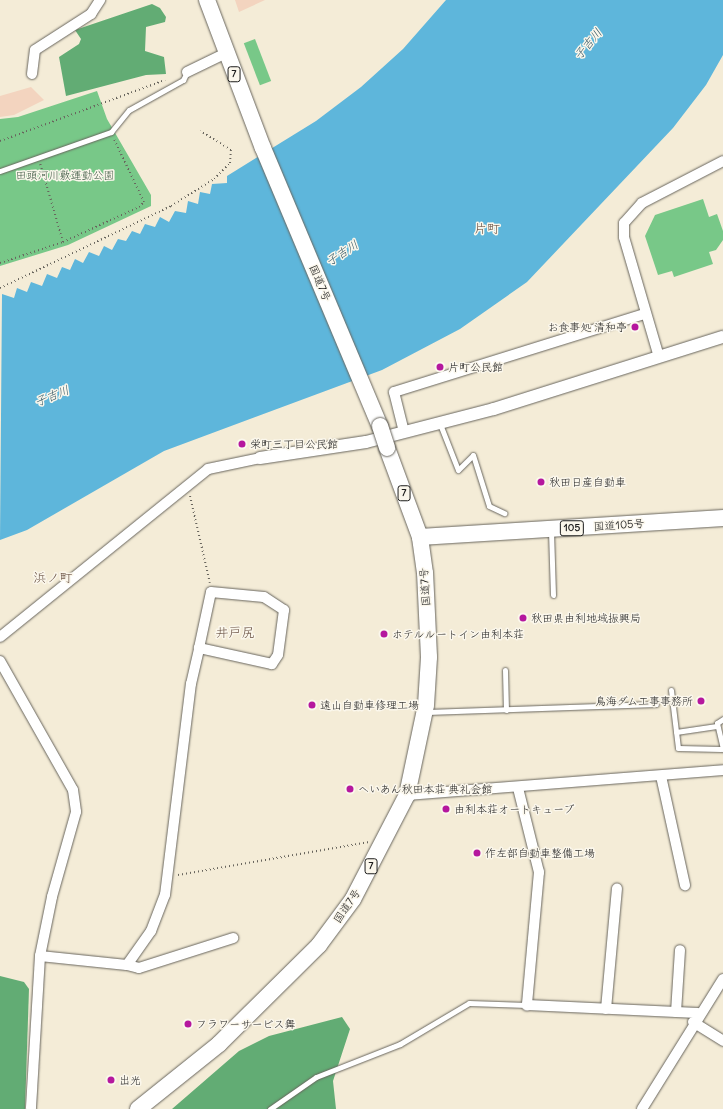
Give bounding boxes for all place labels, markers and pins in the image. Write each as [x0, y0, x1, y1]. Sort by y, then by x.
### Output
place label: お食事処 清和亭 [547, 320, 627, 334]
marker: お食事処 清和亭 [630, 322, 640, 332]
place label: 片町公民館 [448, 360, 503, 374]
marker: 片町公民館 [435, 362, 445, 372]
place label: 栄町三丁目公民館 [250, 437, 338, 451]
marker: 栄町三丁目公民館 [237, 439, 247, 449]
place label: 秋田日産自動車 [549, 475, 626, 489]
marker: 秋田日産自動車 [536, 477, 546, 487]
place label: 秋田県由利地域振興局 [531, 611, 641, 625]
marker: 秋田県由利地域振興局 [518, 613, 528, 623]
place label: ホテルルートイン由利本荘 [392, 627, 524, 641]
marker: ホテルルートイン由利本荘 [379, 629, 389, 639]
place label: 鳥海ダム工事事務所 [594, 694, 693, 708]
marker: 鳥海ダム工事事務所 [696, 696, 706, 706]
place label: 遠山自動車修理工場 [320, 698, 419, 712]
marker: 遠山自動車修理工場 [307, 700, 317, 710]
place label: へいあん秋田本荘 典礼会館 [358, 782, 493, 796]
marker: へいあん秋田本荘 典礼会館 [345, 784, 355, 794]
place label: 由利本荘オートキューブ [454, 802, 575, 816]
marker: 由利本荘オートキューブ [441, 804, 451, 814]
place label: 作左部自動車整備工場 [485, 846, 595, 860]
marker: 作左部自動車整備工場 [472, 848, 482, 858]
place label: フラワーサービス舞 [196, 1017, 295, 1031]
marker: フラワーサービス舞 [183, 1019, 193, 1029]
place label: 出光 [119, 1073, 141, 1087]
marker: 出光 [106, 1075, 116, 1085]

